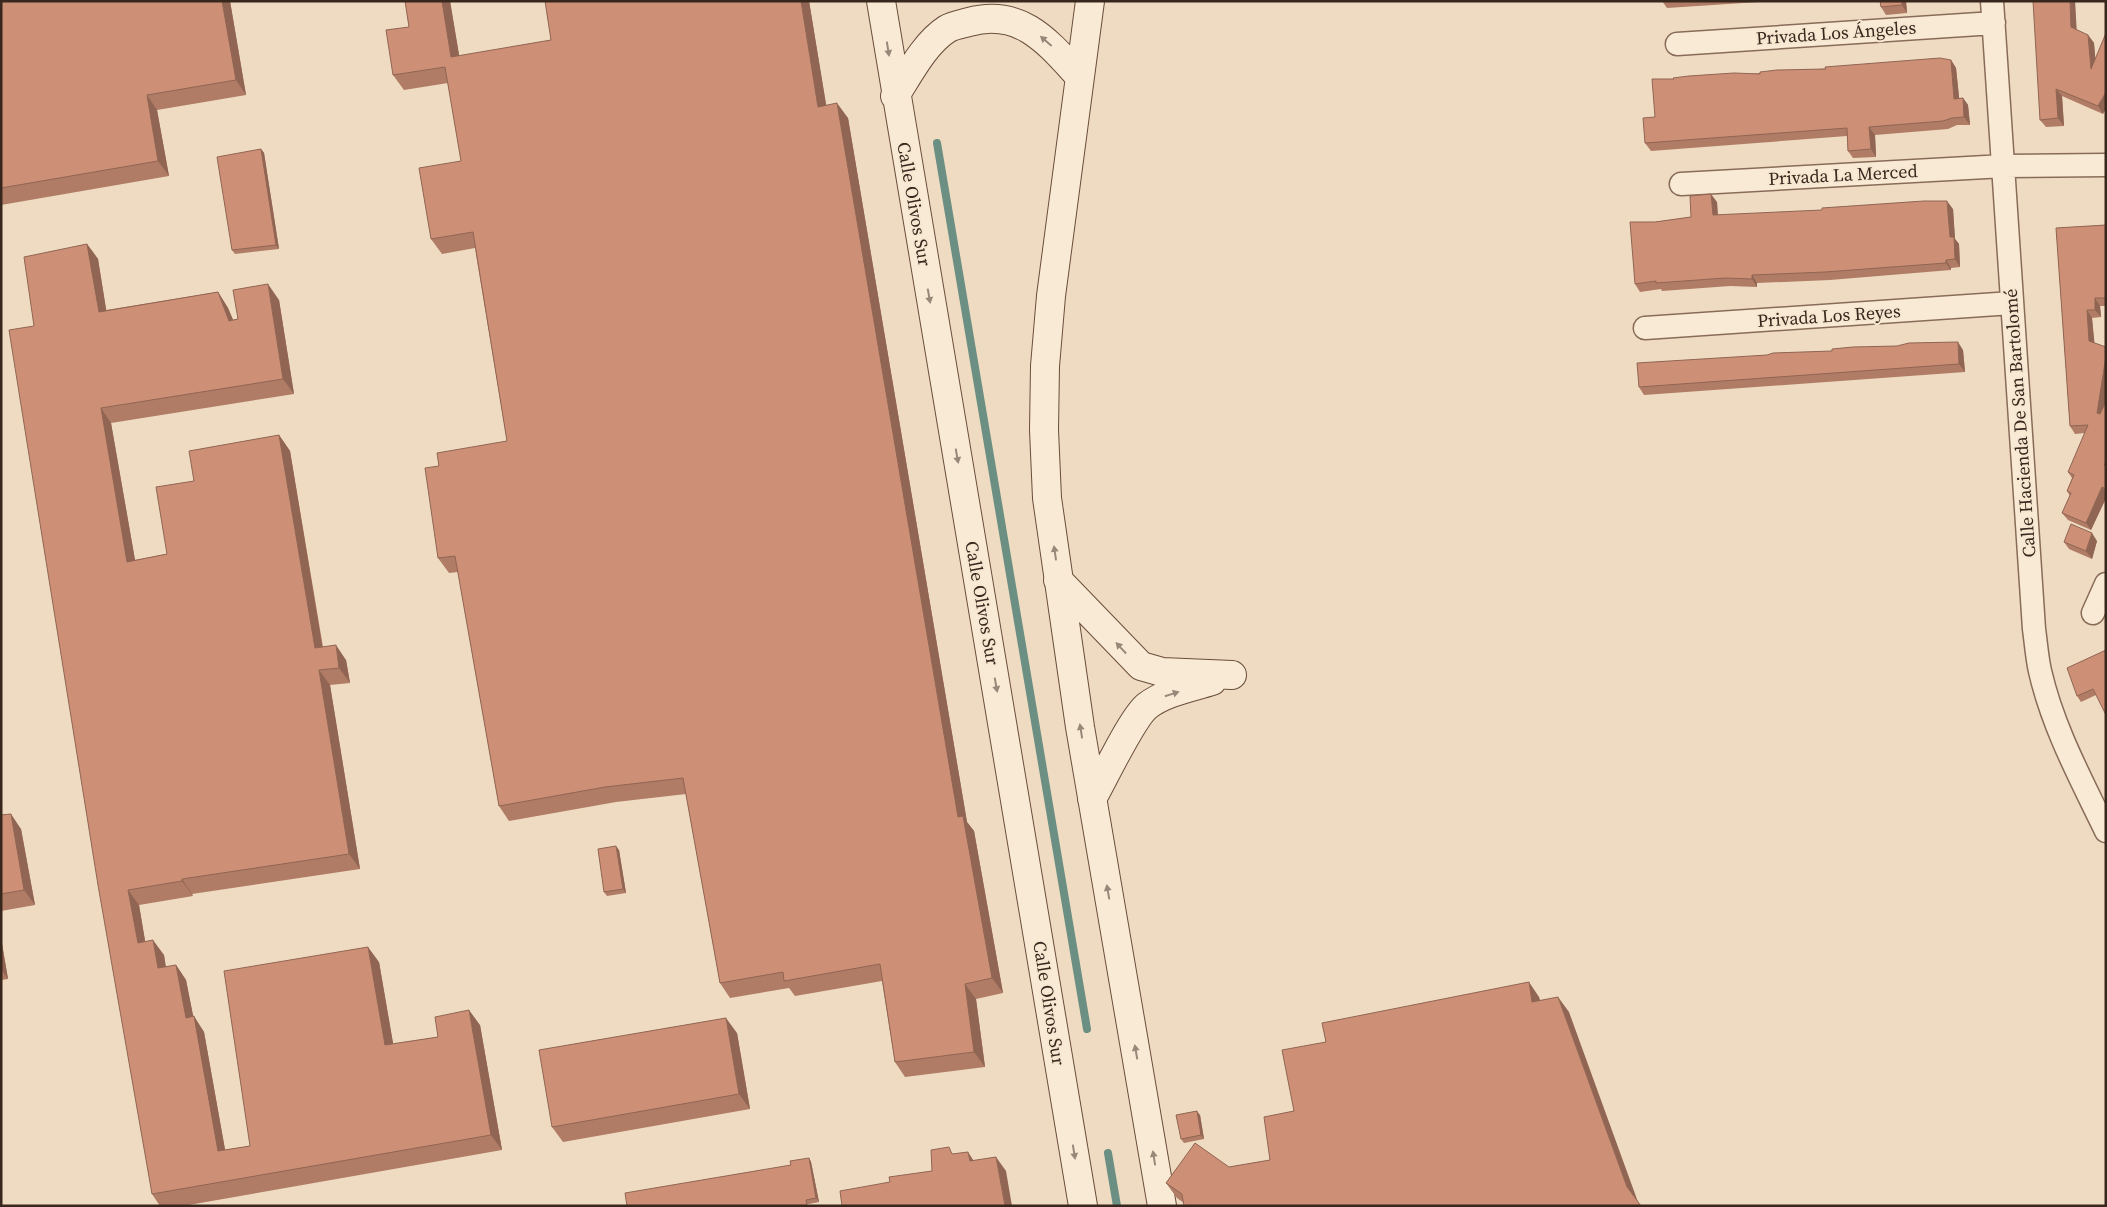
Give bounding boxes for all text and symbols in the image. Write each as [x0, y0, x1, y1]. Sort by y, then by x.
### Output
street label: Privada Los Ángeles [1755, 14, 1917, 51]
one-way arrow [1039, 35, 1052, 46]
one-way arrow [884, 42, 892, 58]
street label: Calle Olivos Sur [891, 140, 938, 268]
street label: Privada La Merced [1768, 158, 1918, 191]
one-way arrow [926, 288, 934, 304]
street label: Calle Hacienda De San Bartolomé [1998, 288, 2041, 558]
street label: Privada Los Reyes [1757, 298, 1902, 333]
one-way arrow [953, 449, 961, 465]
street label: Calle Olivos Sur [959, 539, 1006, 667]
one-way arrow [1050, 545, 1058, 561]
one-way arrow [1115, 642, 1127, 654]
one-way arrow [993, 678, 1001, 694]
one-way arrow [1164, 690, 1179, 697]
one-way arrow [1076, 723, 1084, 739]
one-way arrow [1103, 883, 1111, 899]
street label: Calle Olivos Sur [1027, 939, 1072, 1067]
one-way arrow [1131, 1043, 1139, 1059]
one-way arrow [1070, 1145, 1078, 1161]
one-way arrow [1150, 1149, 1158, 1165]

